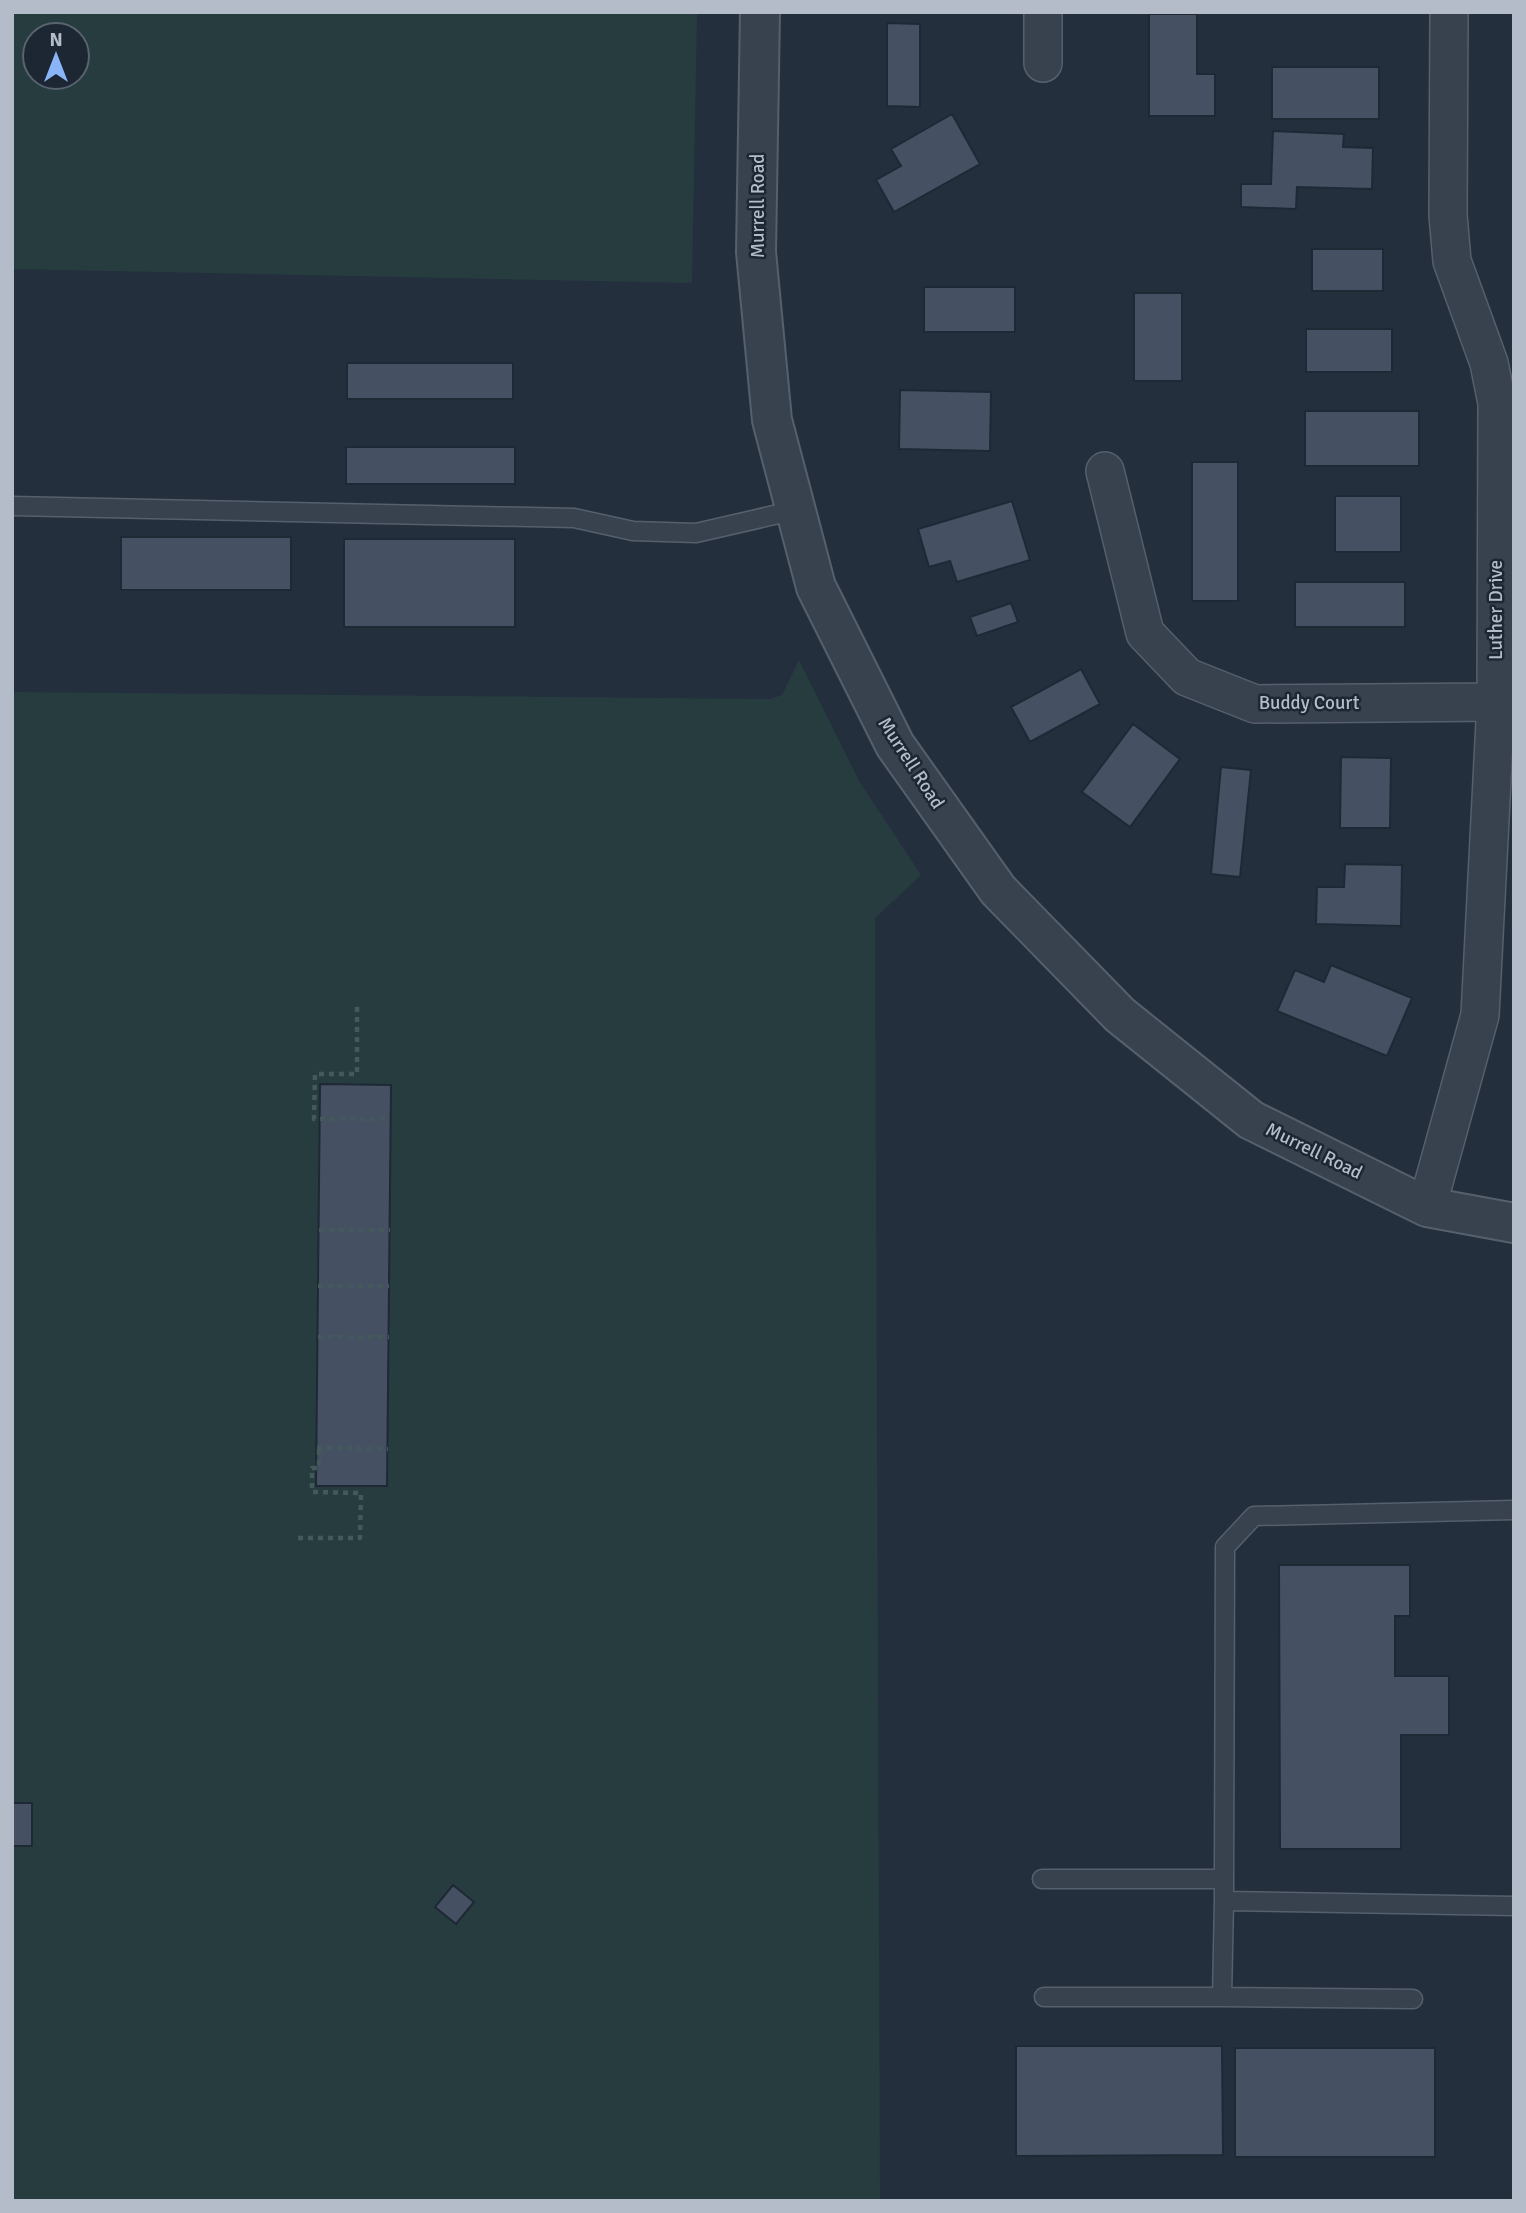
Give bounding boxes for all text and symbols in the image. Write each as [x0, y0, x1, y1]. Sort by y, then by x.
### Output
north arrow [21, 21, 91, 91]
text: N [49, 28, 63, 52]
street label: Murrell Road [746, 154, 770, 258]
street label: Luther Drive [1484, 560, 1508, 660]
street label: Buddy Court [1259, 691, 1360, 715]
street label: Murrell Road [872, 713, 950, 813]
street label: Murrell Road [1262, 1117, 1366, 1185]

